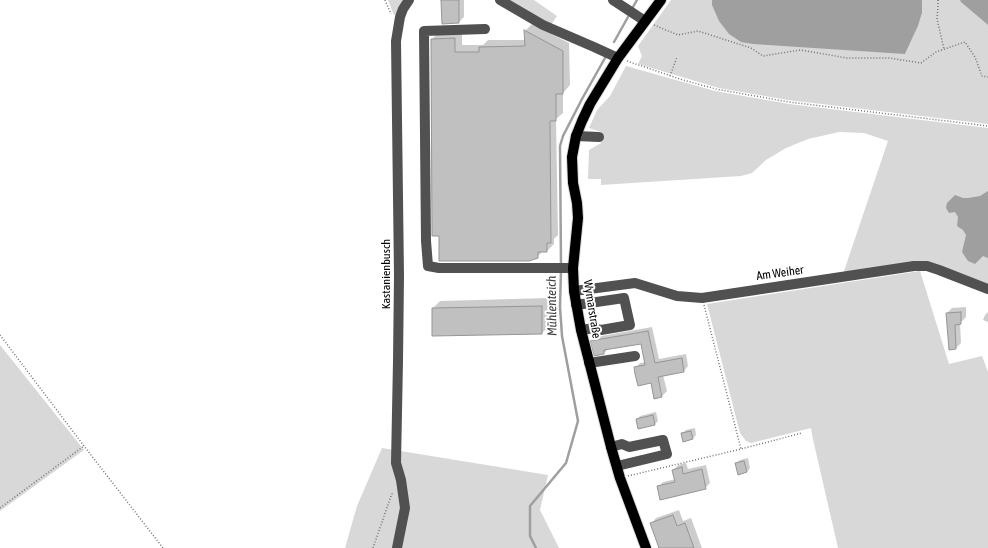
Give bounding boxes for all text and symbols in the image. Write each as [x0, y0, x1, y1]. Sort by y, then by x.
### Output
street label: Kastanienbusch [379, 239, 393, 309]
street label: Am Weiher [755, 263, 805, 283]
water label: Mühlenteich [544, 276, 560, 336]
street label: Wymarstraße [580, 279, 604, 339]

